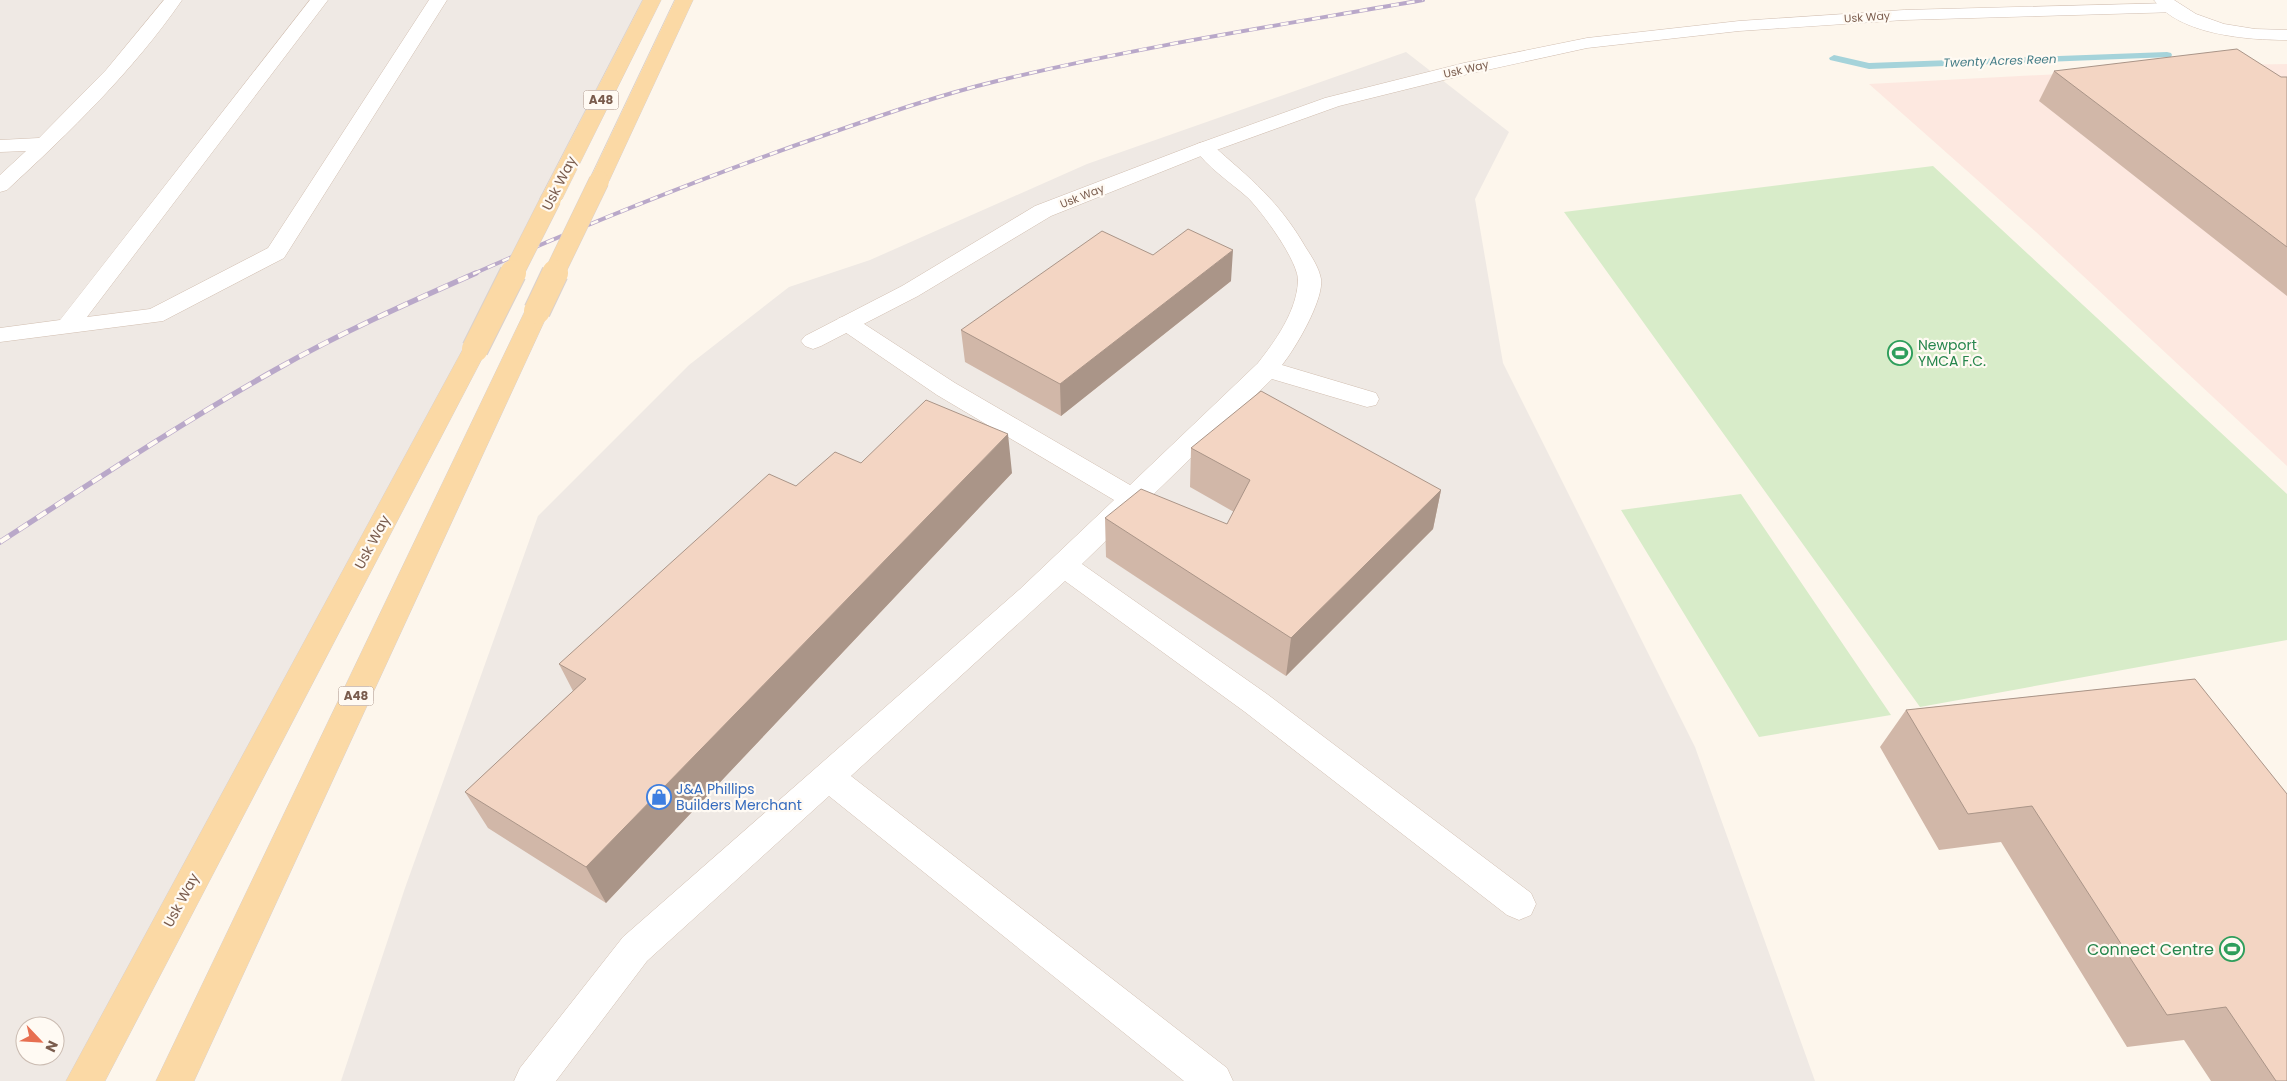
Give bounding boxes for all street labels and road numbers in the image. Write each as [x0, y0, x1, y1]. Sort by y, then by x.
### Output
street label: Usk Way [1843, 7, 1891, 27]
street label: Usk Way [1442, 56, 1491, 82]
road number: A48 [584, 90, 618, 110]
street label: Usk Way [537, 152, 581, 214]
street label: Usk Way [1058, 180, 1107, 212]
street label: Usk Way [349, 511, 395, 573]
road number: A48 [338, 686, 374, 706]
street label: Usk Way [158, 869, 204, 931]

